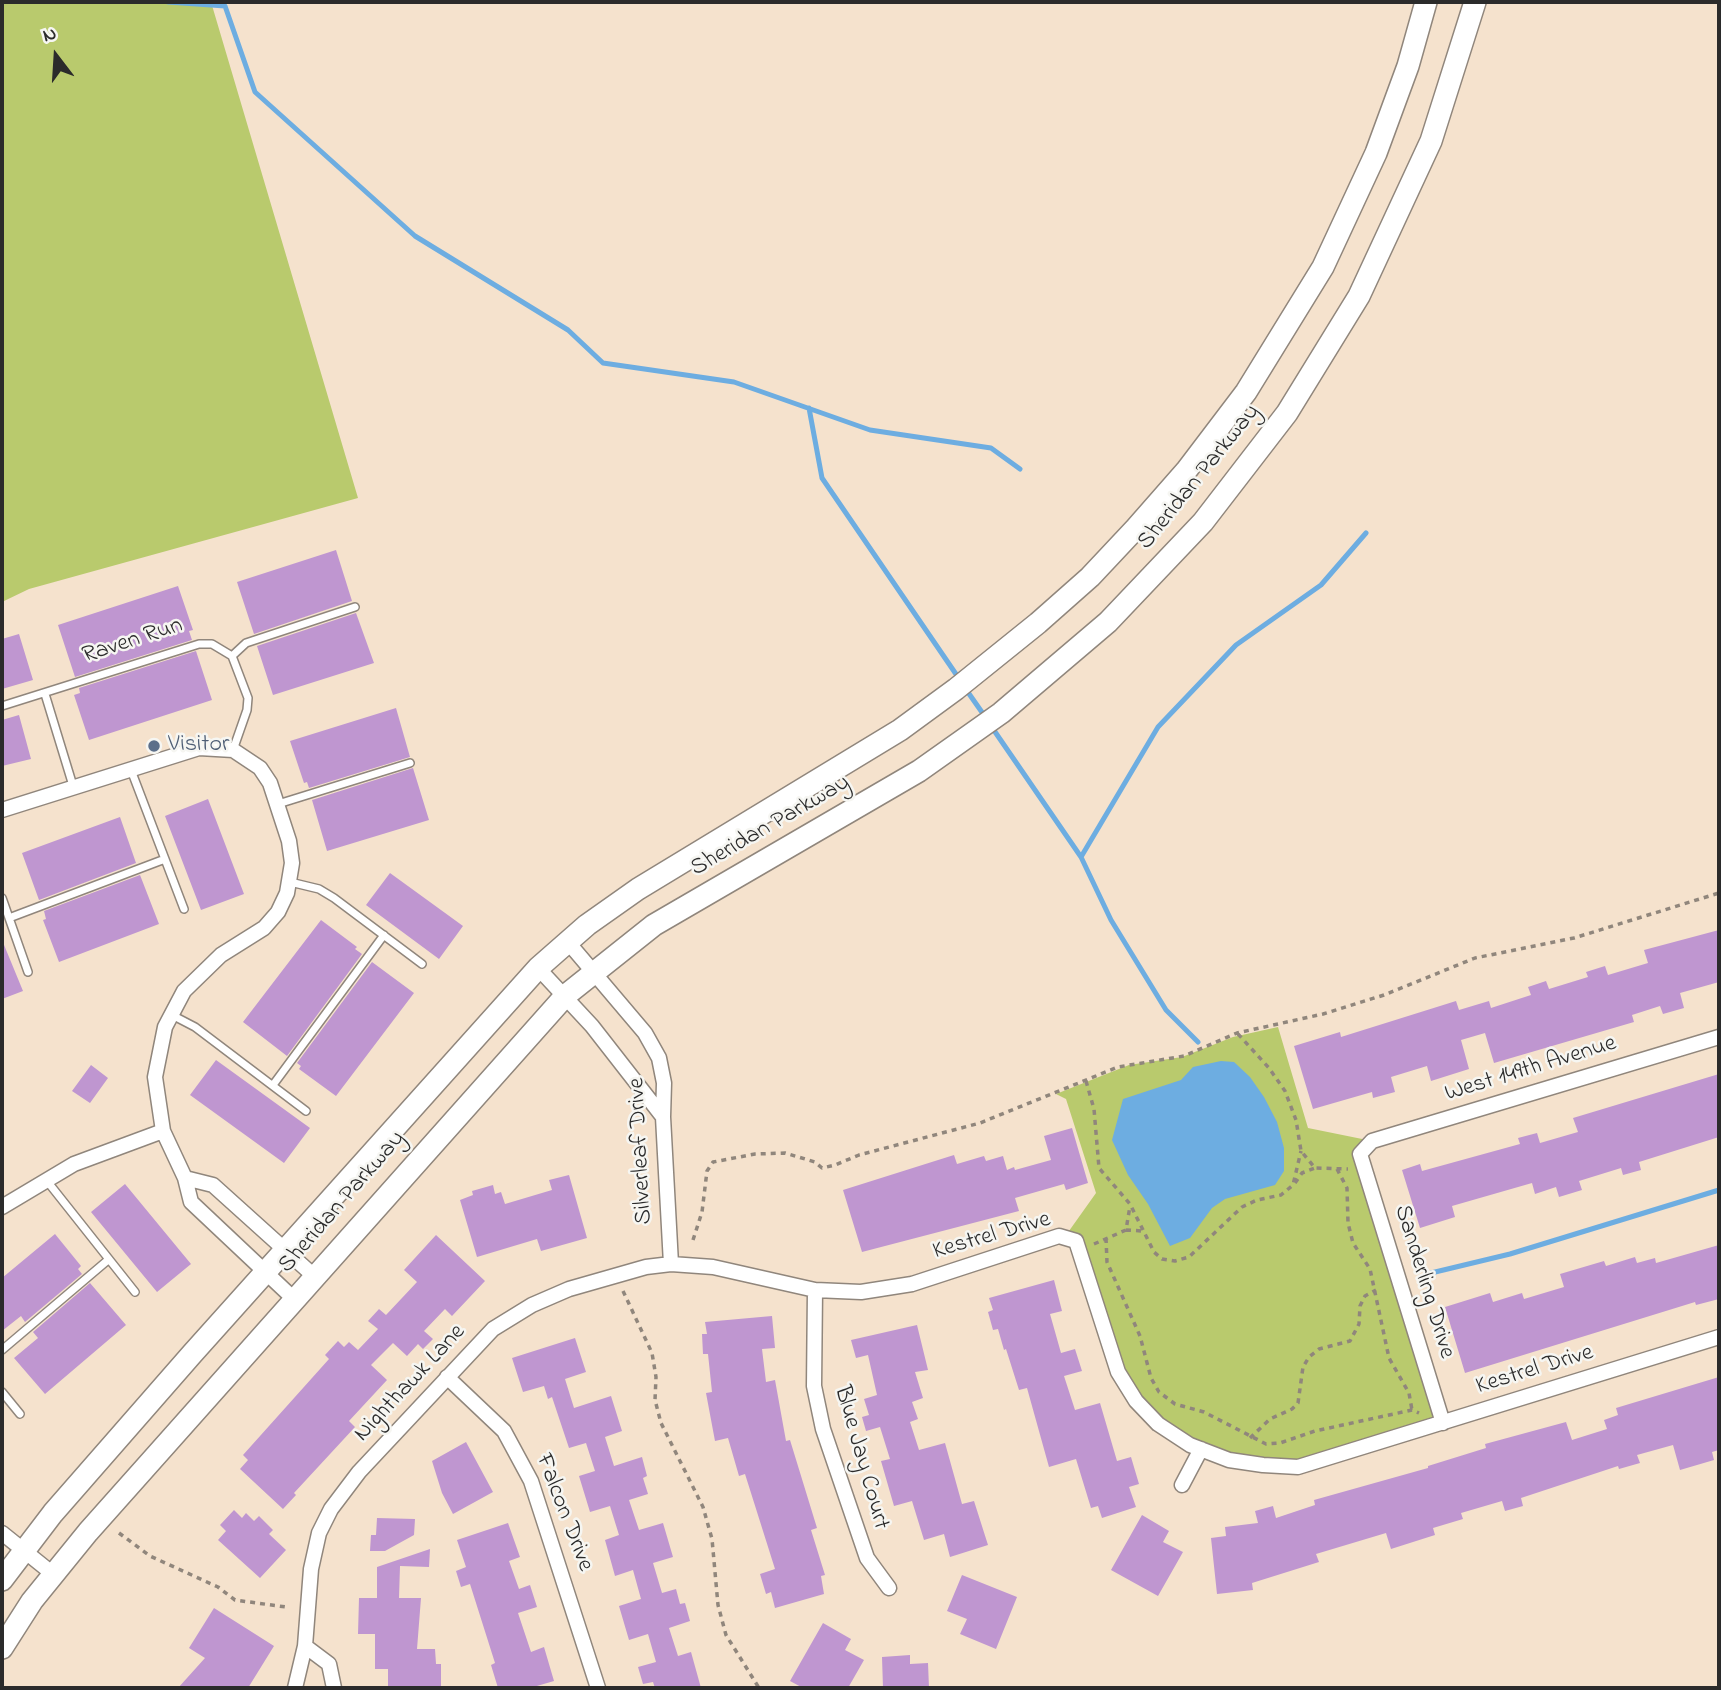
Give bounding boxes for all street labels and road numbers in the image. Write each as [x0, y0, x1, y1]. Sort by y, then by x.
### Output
street label: Sheridan Parkway [1132, 399, 1268, 557]
street label: Raven Run [79, 612, 187, 672]
street label: Sheridan Parkway [686, 770, 856, 884]
street label: West 149th Avenue [1442, 1030, 1620, 1110]
street label: Silverleaf Drive [624, 1077, 660, 1225]
street label: Sheridan Parkway [273, 1126, 413, 1280]
street label: Sanderling Drive [1386, 1202, 1460, 1362]
street label: Kestrel Drive [930, 1206, 1054, 1268]
street label: Nighthawk Lane [349, 1319, 473, 1449]
street label: Kestrel Drive [1473, 1340, 1597, 1402]
street label: Blue Jay Court [826, 1383, 894, 1533]
street label: Falcon Drive [527, 1450, 599, 1576]

